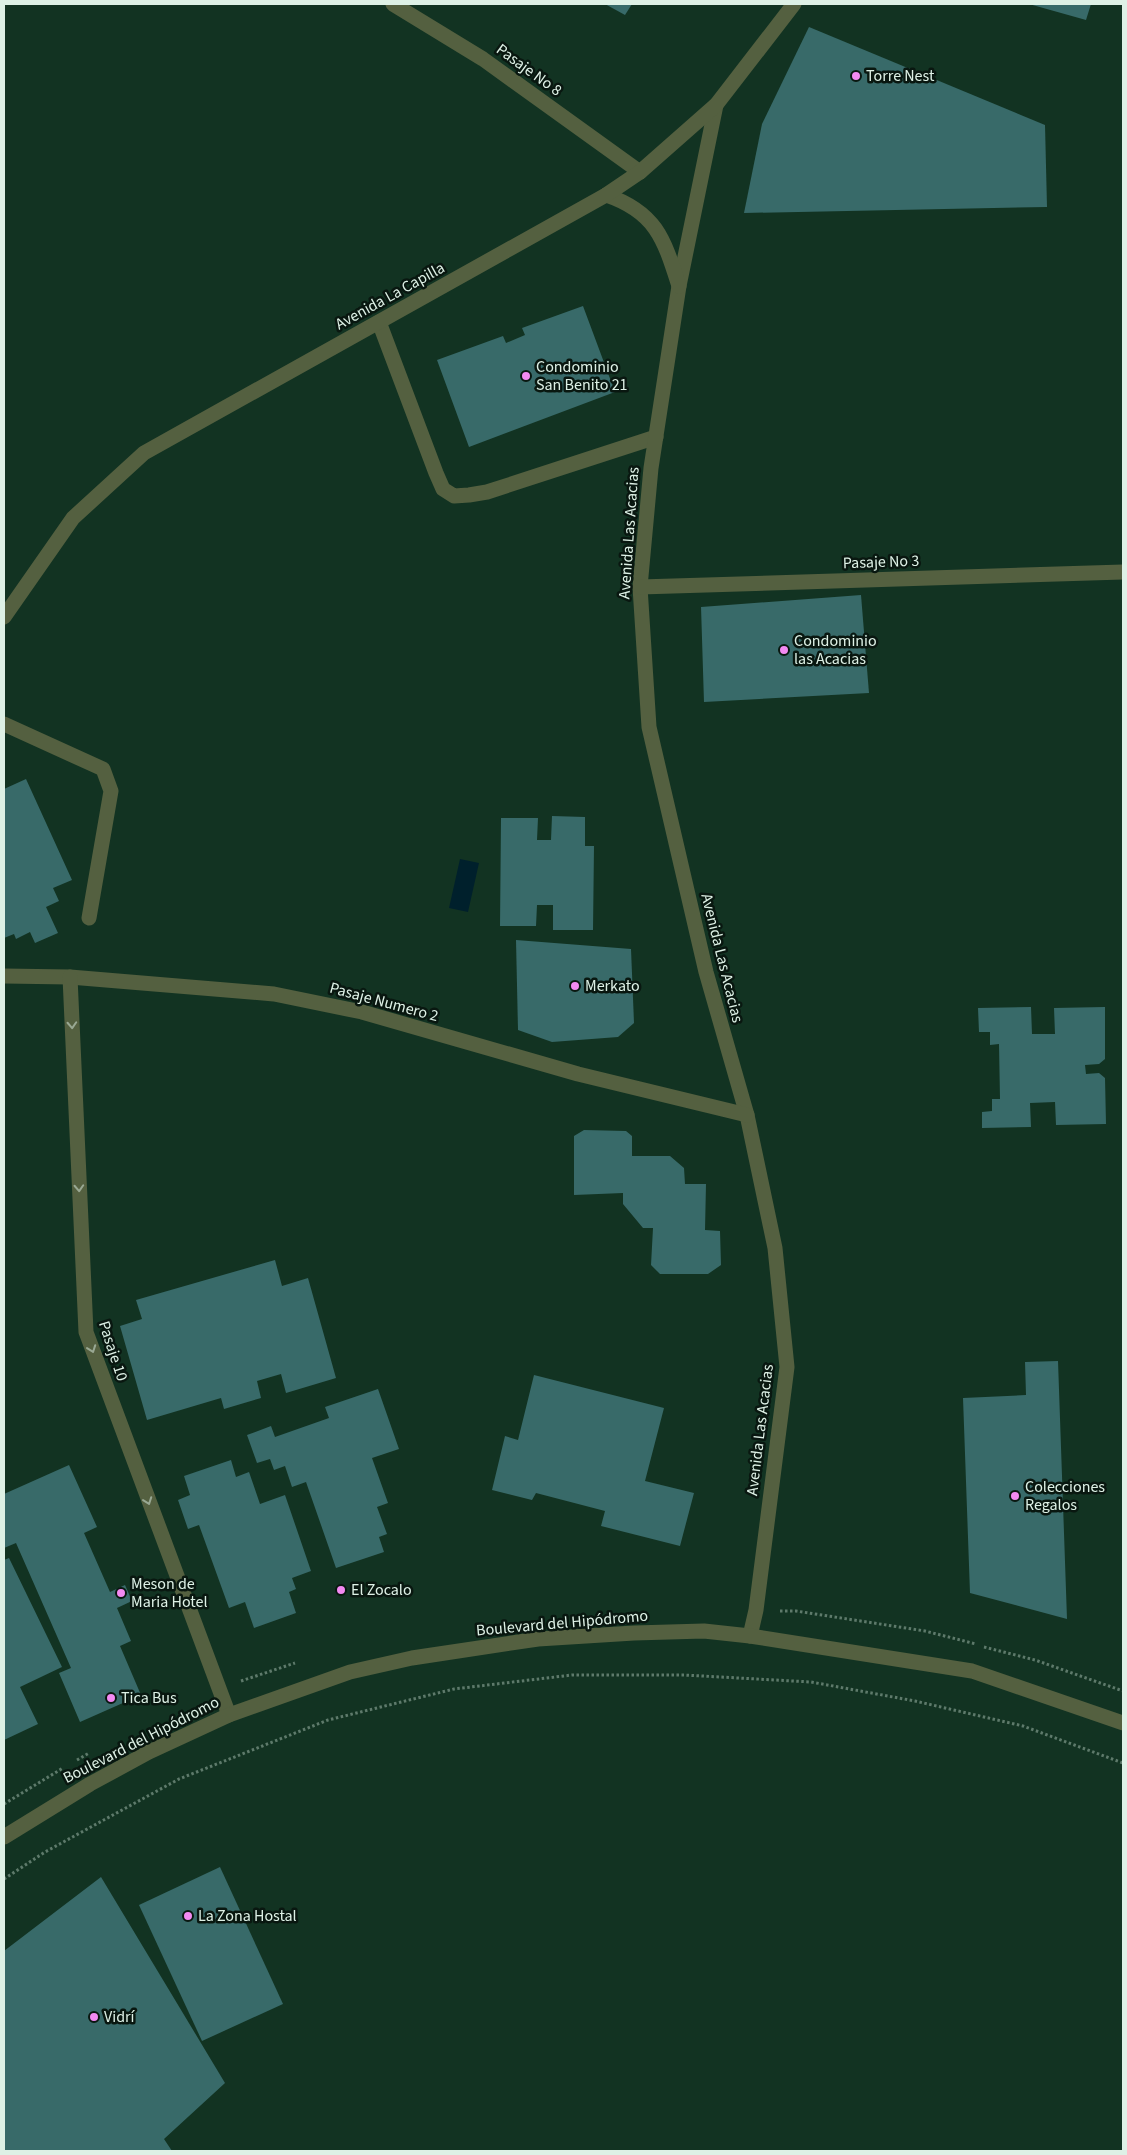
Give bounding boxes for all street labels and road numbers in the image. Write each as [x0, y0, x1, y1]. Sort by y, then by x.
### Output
street label: Pasaje No 8 [492, 39, 566, 101]
street label: Avenida La Capilla [331, 257, 449, 335]
street label: Avenida Las Acacias [613, 466, 645, 600]
street label: Pasaje No 3 [842, 550, 920, 574]
street label: Avenida Las Acacias [695, 891, 749, 1025]
street label: Pasaje Numero 2 [327, 977, 441, 1027]
street label: Pasaje 10 [93, 1318, 133, 1384]
street label: Avenida Las Acacias [741, 1363, 779, 1497]
street label: Boulevard del Hipódromo [475, 1605, 649, 1641]
street label: Boulevard del Hipódromo [59, 1691, 223, 1789]

